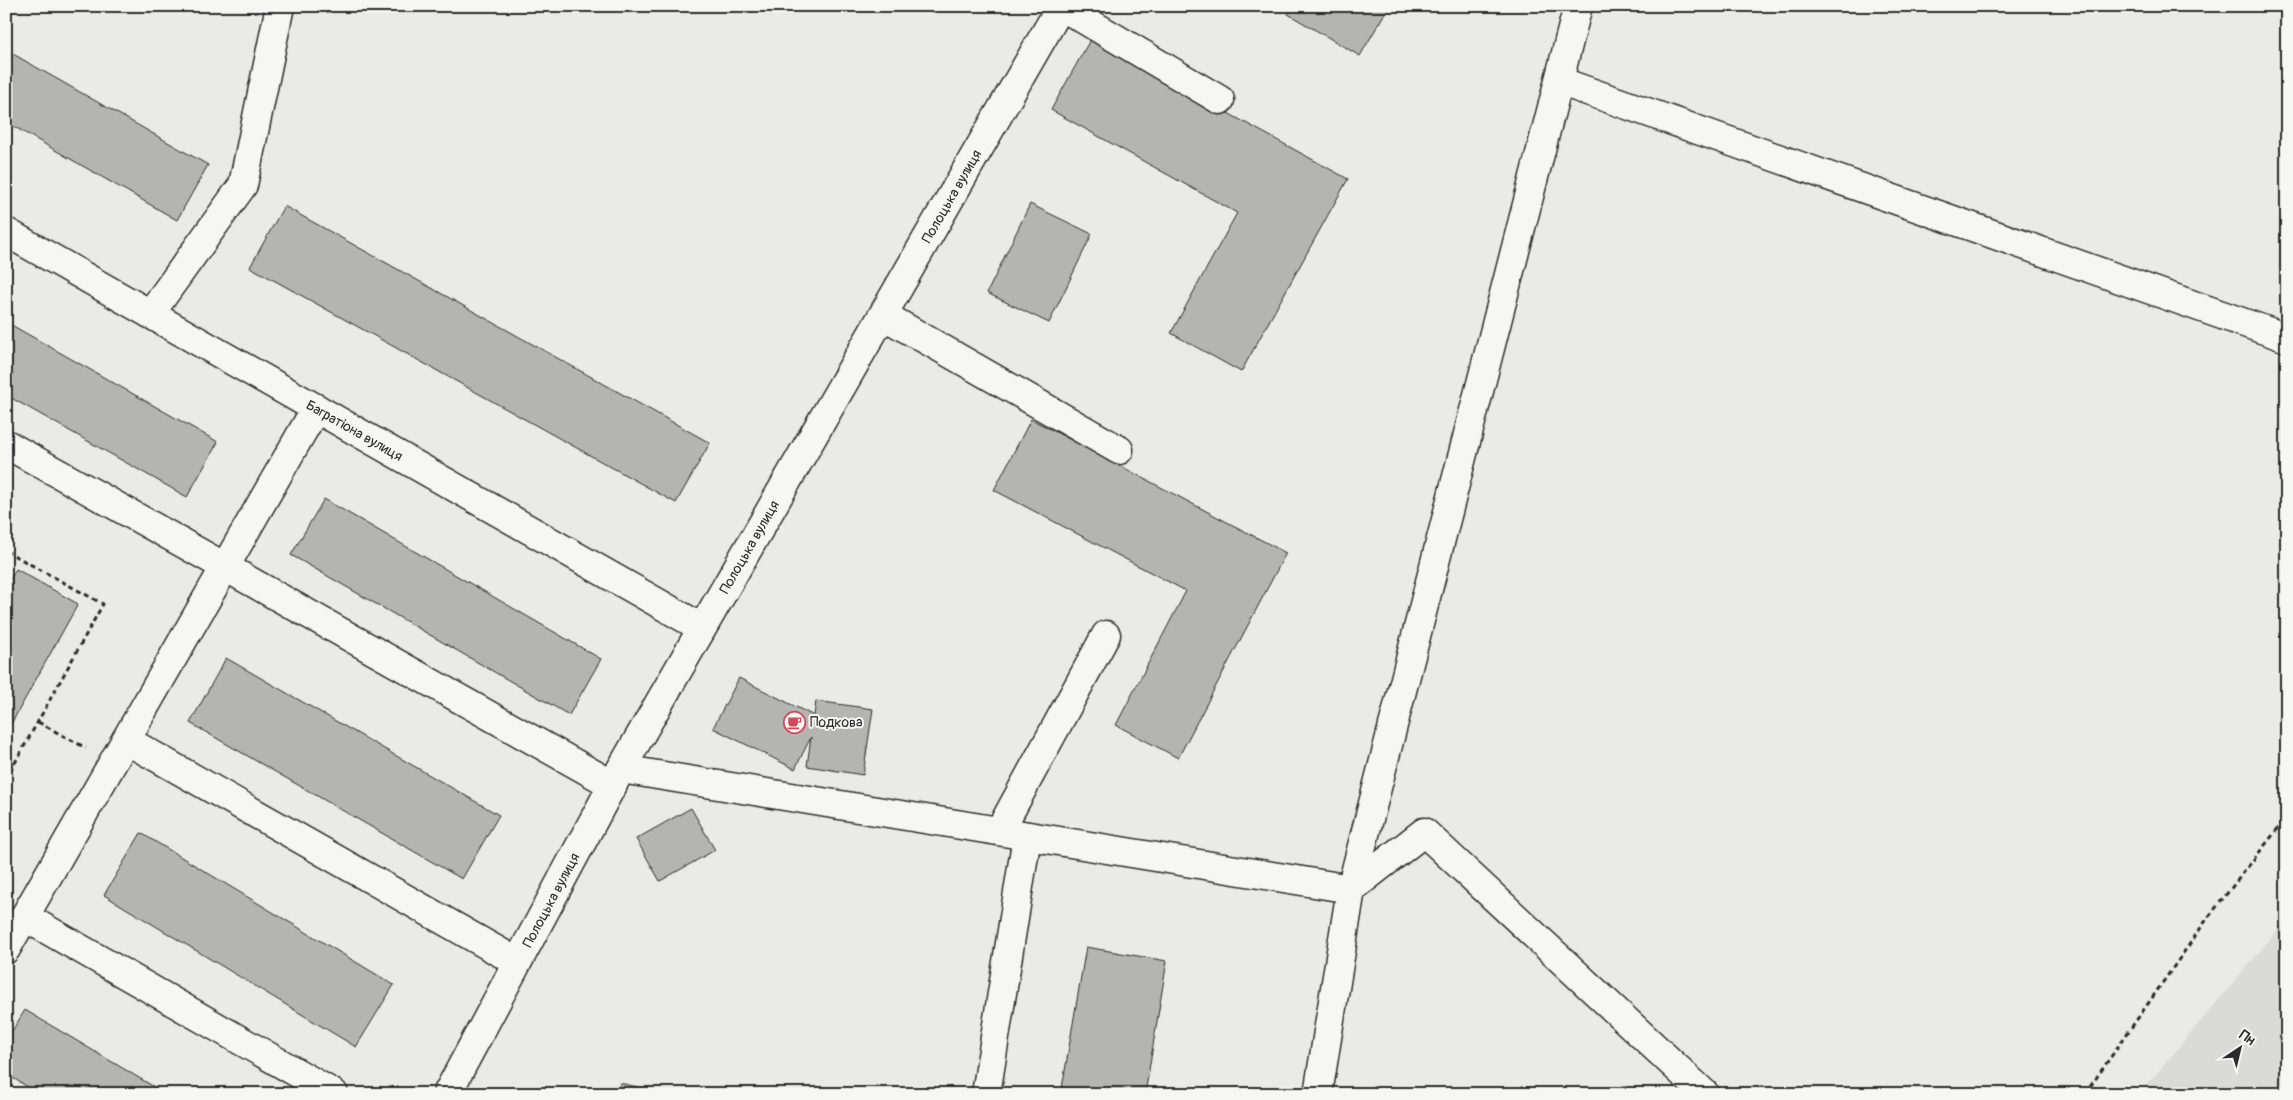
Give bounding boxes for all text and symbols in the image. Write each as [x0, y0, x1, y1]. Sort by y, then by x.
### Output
street label: Полоцька вулиця [918, 147, 985, 246]
street label: Багратіона вулиця [303, 397, 406, 465]
street label: Полоцька вулиця [716, 498, 783, 597]
cafe icon: Подкова [782, 710, 806, 734]
place label: Подкова [810, 714, 862, 731]
street label: Полоцька вулиця [519, 850, 583, 950]
north arrow [2216, 1022, 2266, 1072]
text: Пн [2236, 1026, 2258, 1049]

